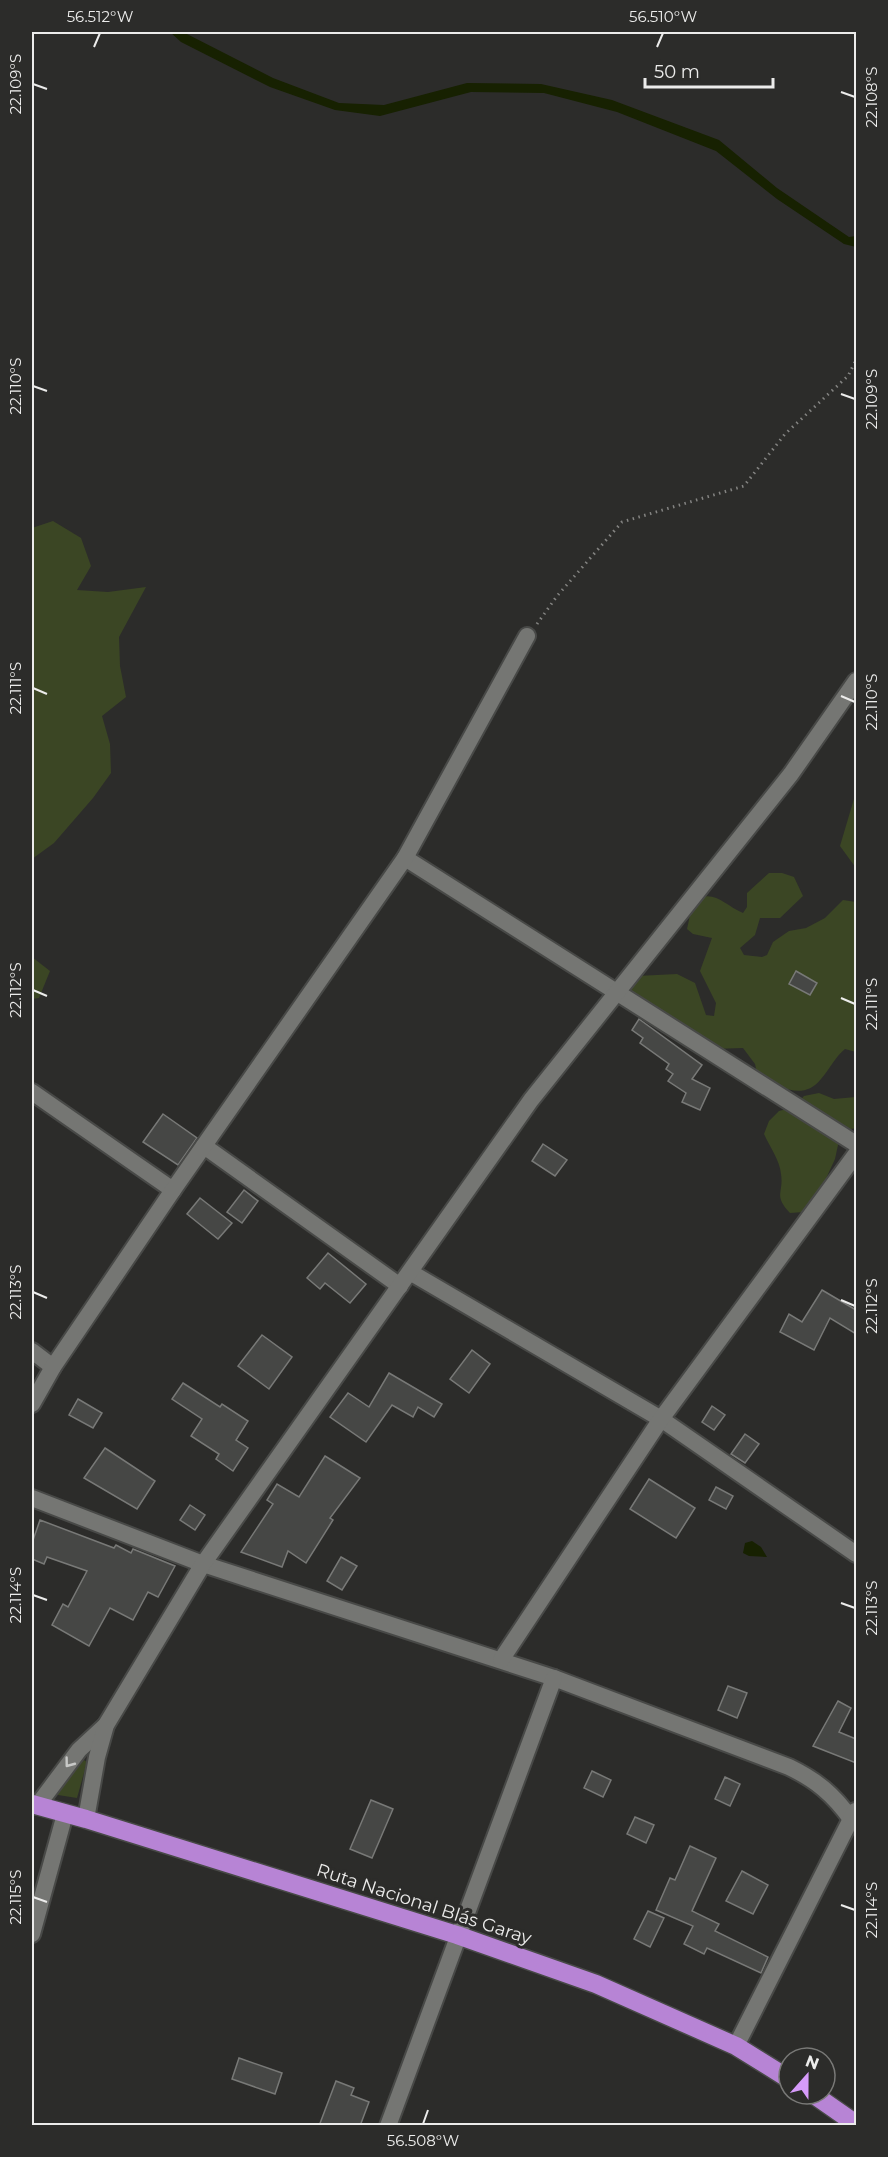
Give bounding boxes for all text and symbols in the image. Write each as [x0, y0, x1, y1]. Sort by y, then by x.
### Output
text: 56.512°W [67, 7, 134, 26]
text: 56.510°W [629, 7, 697, 26]
scale bar [645, 51, 772, 89]
text: 22.109°S [6, 54, 25, 114]
text: 50 m [654, 61, 700, 83]
text: 22.108°S [862, 67, 881, 127]
text: 22.110°S [6, 358, 25, 414]
text: 22.109°S [862, 369, 881, 429]
text: 22.111°S [6, 662, 25, 714]
text: 22.110°S [862, 674, 881, 730]
text: 22.112°S [6, 962, 25, 1018]
text: 22.111°S [862, 978, 881, 1030]
text: 22.113°S [6, 1264, 25, 1320]
text: 22.112°S [862, 1278, 881, 1334]
text: 22.114°S [6, 1567, 25, 1623]
text: 22.113°S [862, 1580, 881, 1636]
one-way arrow [66, 1757, 77, 1768]
street label: Ruta Nacional Blás Garay [314, 1859, 534, 1949]
text: 22.115°S [6, 1869, 25, 1925]
text: 22.114°S [862, 1882, 881, 1938]
north arrow [777, 2046, 837, 2106]
text: N [803, 2051, 822, 2074]
text: 56.508°W [387, 2131, 459, 2150]

